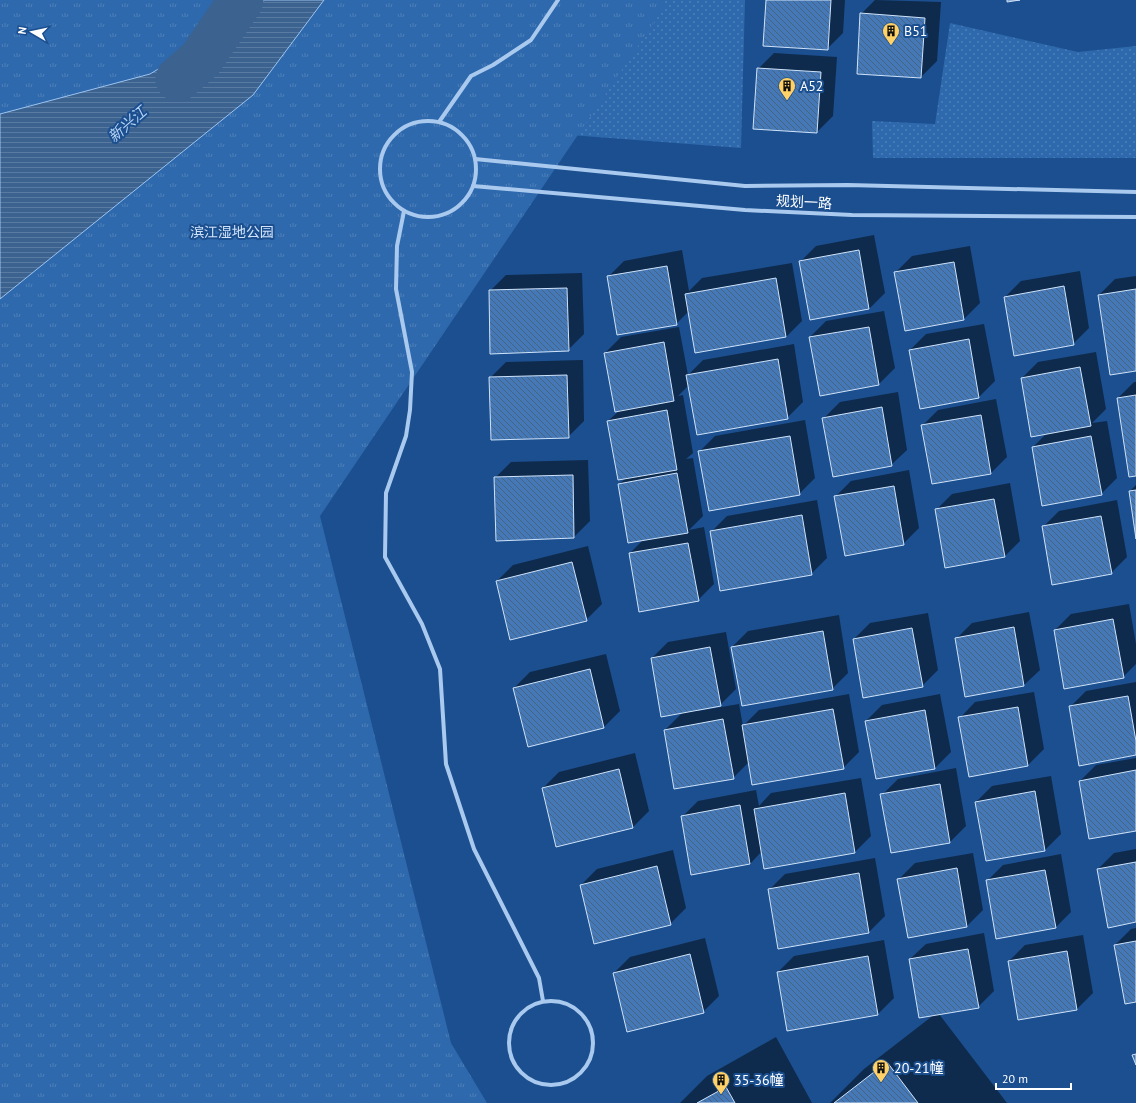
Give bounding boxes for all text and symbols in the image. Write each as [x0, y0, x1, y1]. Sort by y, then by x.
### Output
north arrow [12, 12, 52, 52]
building icon: B51 [881, 21, 901, 46]
place label: B51 [904, 22, 927, 40]
text: N [15, 26, 30, 35]
building icon: A52 [777, 76, 797, 101]
place label: A52 [800, 77, 823, 95]
water label: 新兴江 [104, 101, 152, 146]
street label: 规划一路 [776, 192, 832, 212]
park label: 滨江湿地公园 [190, 223, 274, 241]
building icon: 20-21幢 [871, 1058, 891, 1083]
place label: 20-21幢 [894, 1059, 944, 1077]
scale bar [996, 1065, 1071, 1091]
building icon: 35-36幢 [711, 1070, 731, 1095]
place label: 35-36幢 [734, 1071, 784, 1089]
text: 20 m [1002, 1071, 1028, 1086]

